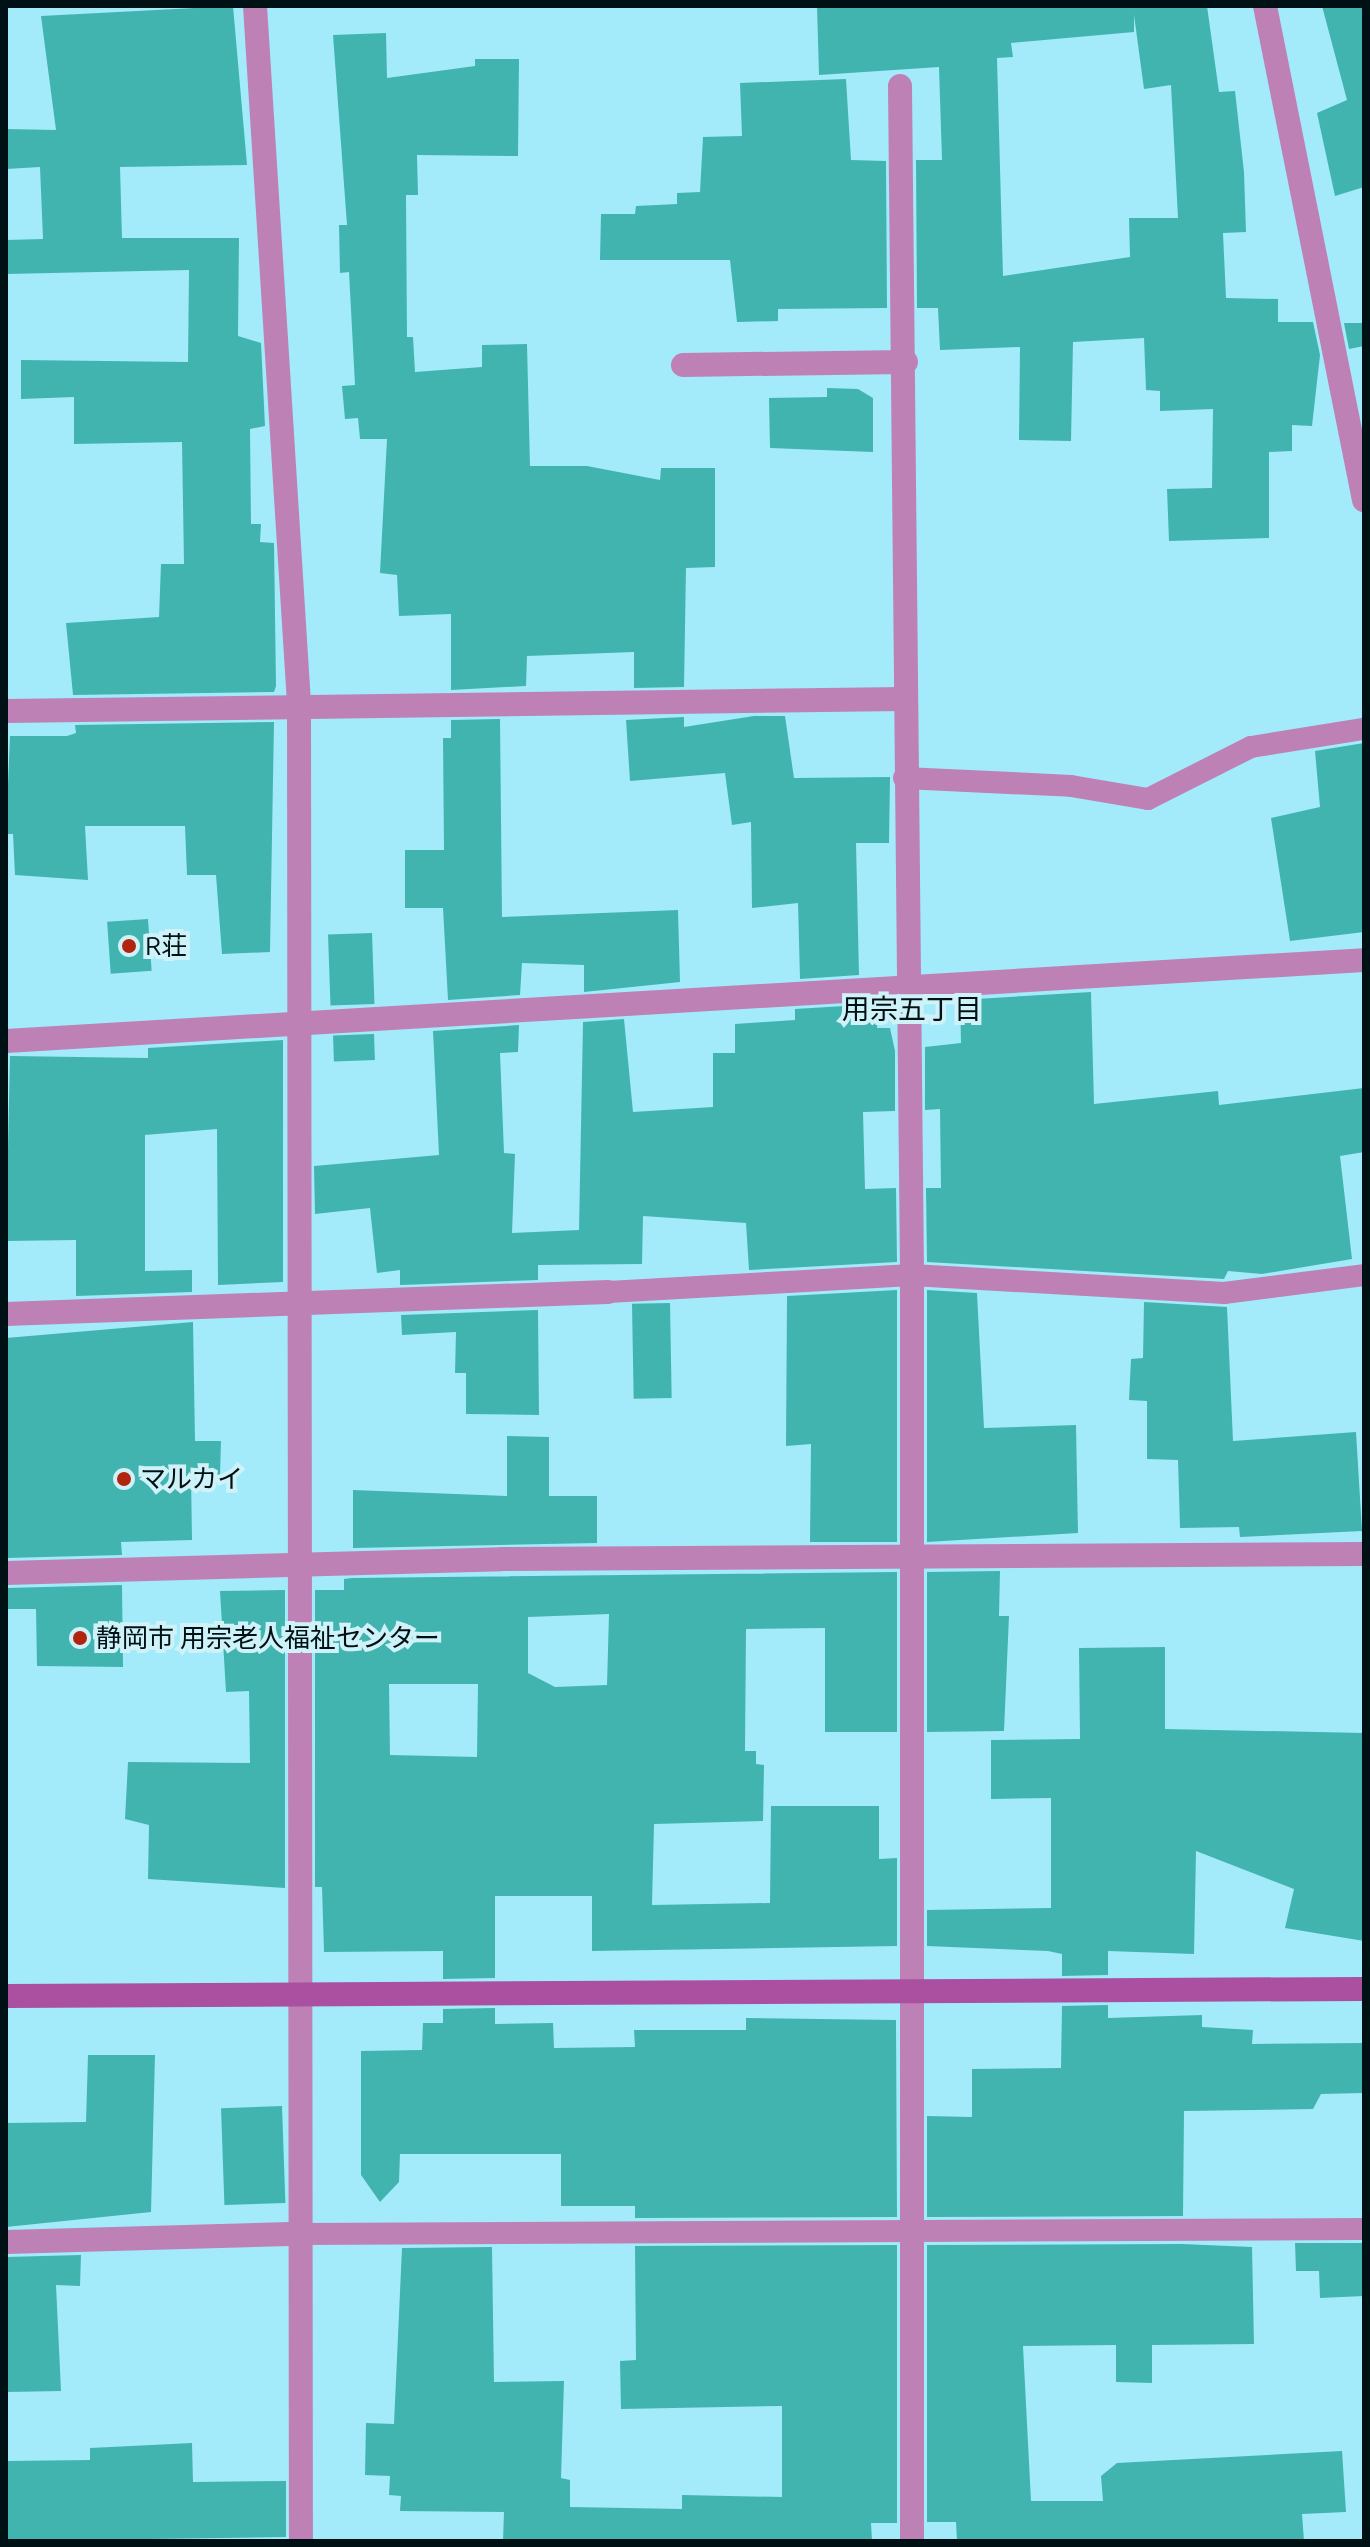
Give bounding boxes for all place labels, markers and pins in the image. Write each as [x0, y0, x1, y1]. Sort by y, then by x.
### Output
place label: R荘 [145, 930, 187, 962]
marker: R荘 [120, 937, 138, 955]
place label: マルカイ [140, 1463, 244, 1495]
marker: マルカイ [115, 1470, 133, 1488]
place label: 静岡市 用宗老人福祉センター [96, 1622, 440, 1654]
marker: 静岡市 用宗老人福祉センター [71, 1629, 89, 1647]

